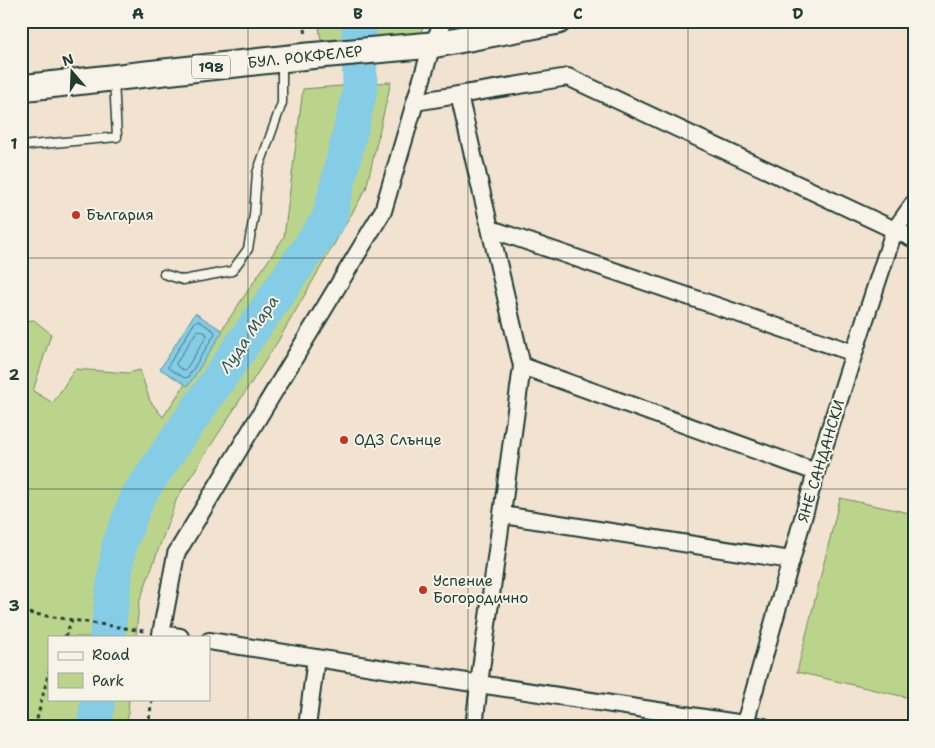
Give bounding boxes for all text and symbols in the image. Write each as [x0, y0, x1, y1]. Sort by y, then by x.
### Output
text: A [132, 3, 144, 24]
text: B [353, 3, 363, 24]
text: C [573, 3, 583, 24]
text: D [792, 3, 804, 24]
street label: БУЛ. РОКФЕЛЕР [246, 41, 364, 73]
north arrow [48, 48, 98, 98]
text: N [60, 49, 76, 70]
road number: 198 [192, 56, 230, 78]
text: 1 [10, 133, 18, 154]
place label: България [86, 205, 154, 225]
marker: България [70, 209, 82, 221]
water label: Луда Мара [214, 291, 283, 378]
text: 2 [8, 364, 20, 385]
street label: ЯНЕ САНДАНСКИ [793, 397, 849, 525]
place label: ОДЗ Слънце [354, 430, 442, 450]
marker: ОДЗ Слънце [338, 434, 350, 446]
place label: Успение Богородично [433, 571, 528, 608]
marker: Успение Богородично [417, 584, 429, 596]
text: 3 [8, 595, 20, 616]
legend [48, 636, 210, 700]
text: Road [92, 645, 130, 665]
text: Park [92, 671, 124, 691]

